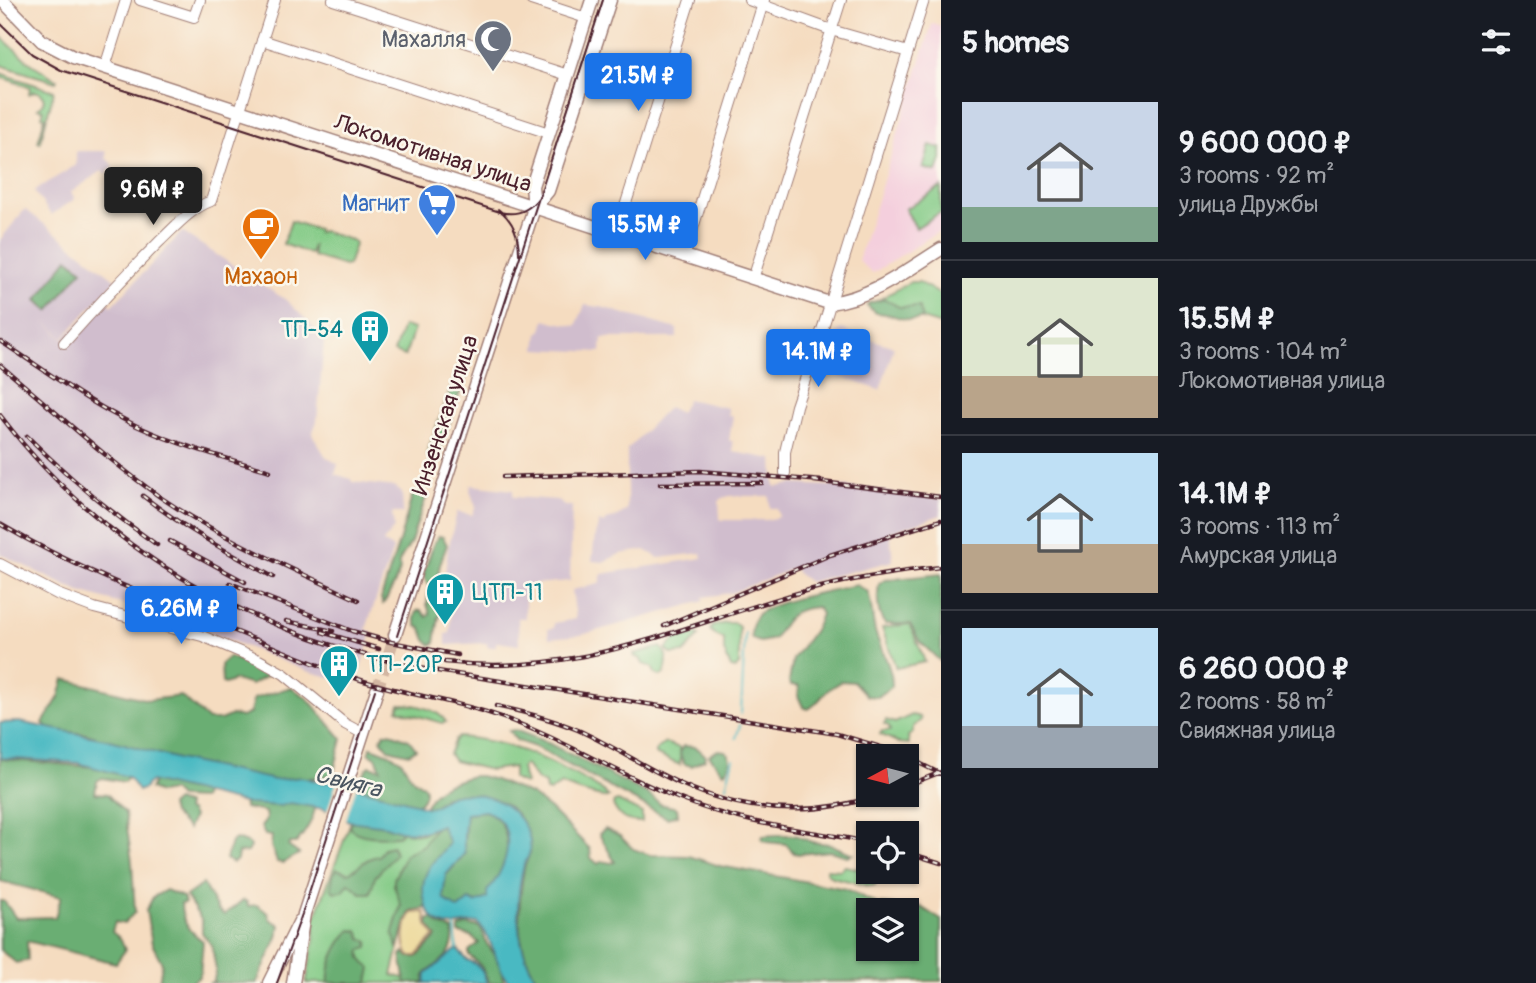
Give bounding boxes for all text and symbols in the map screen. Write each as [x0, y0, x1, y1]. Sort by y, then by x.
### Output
mosque icon: Махалля [472, 18, 514, 73]
icon: filters [1477, 23, 1515, 61]
text: 5 homes [962, 24, 1069, 61]
place label: Махалля [382, 25, 466, 54]
pin: 21.5M ₽ [573, 54, 703, 113]
text: 21.5M ₽ [601, 61, 675, 90]
street label: Локомотивная улица [330, 107, 536, 199]
text: 9 600 000 ₽ [1179, 124, 1352, 161]
icon: home [1018, 130, 1102, 214]
text: 3 rooms · 92 m² [1179, 161, 1334, 190]
pin: 9.6M ₽ [96, 168, 210, 227]
text: 9.6M ₽ [120, 175, 186, 204]
supermarket icon: Магнит [416, 182, 458, 237]
place label: Магнит [342, 189, 410, 218]
text: улица Дружбы [1179, 190, 1318, 219]
pin: 15.5M ₽ [580, 202, 710, 262]
cafe icon: Махаон [240, 206, 282, 261]
text: 15.5M ₽ [608, 210, 682, 239]
place label: Махаон [224, 262, 298, 291]
text: 15.5M ₽ [1179, 300, 1276, 337]
icon: home [1018, 306, 1102, 390]
building icon: ТП-54 [349, 308, 391, 363]
place label: ТП-54 [281, 315, 343, 344]
pin: 14.1M ₽ [753, 330, 883, 389]
street label: Инзенская улица [405, 331, 485, 499]
text: 14.1M ₽ [782, 337, 854, 366]
text: 3 rooms · 104 m² [1179, 337, 1348, 366]
text: Локомотивная улица [1179, 366, 1385, 395]
text: 14.1M ₽ [1179, 475, 1273, 512]
icon: home [1018, 481, 1102, 565]
text: 3 rooms · 113 m² [1179, 512, 1340, 541]
text: Амурская улица [1179, 541, 1337, 570]
building icon: ЦТП-11 [424, 571, 466, 626]
place label: ЦТП-11 [472, 578, 543, 607]
pin: 6.26M ₽ [116, 586, 246, 646]
text: 6.26M ₽ [141, 594, 221, 623]
building icon: ТП-20Р [318, 643, 360, 698]
place label: ТП-20Р [366, 650, 443, 679]
text: 6 260 000 ₽ [1179, 650, 1350, 687]
icon: home [1018, 656, 1102, 740]
text: 2 rooms · 58 m² [1179, 687, 1334, 716]
text: Свияжная улица [1179, 716, 1336, 745]
north arrow [856, 744, 919, 807]
map controls [856, 744, 919, 961]
water label: Свияга [312, 760, 386, 805]
button: locate [856, 821, 919, 884]
button: layers [856, 898, 919, 961]

